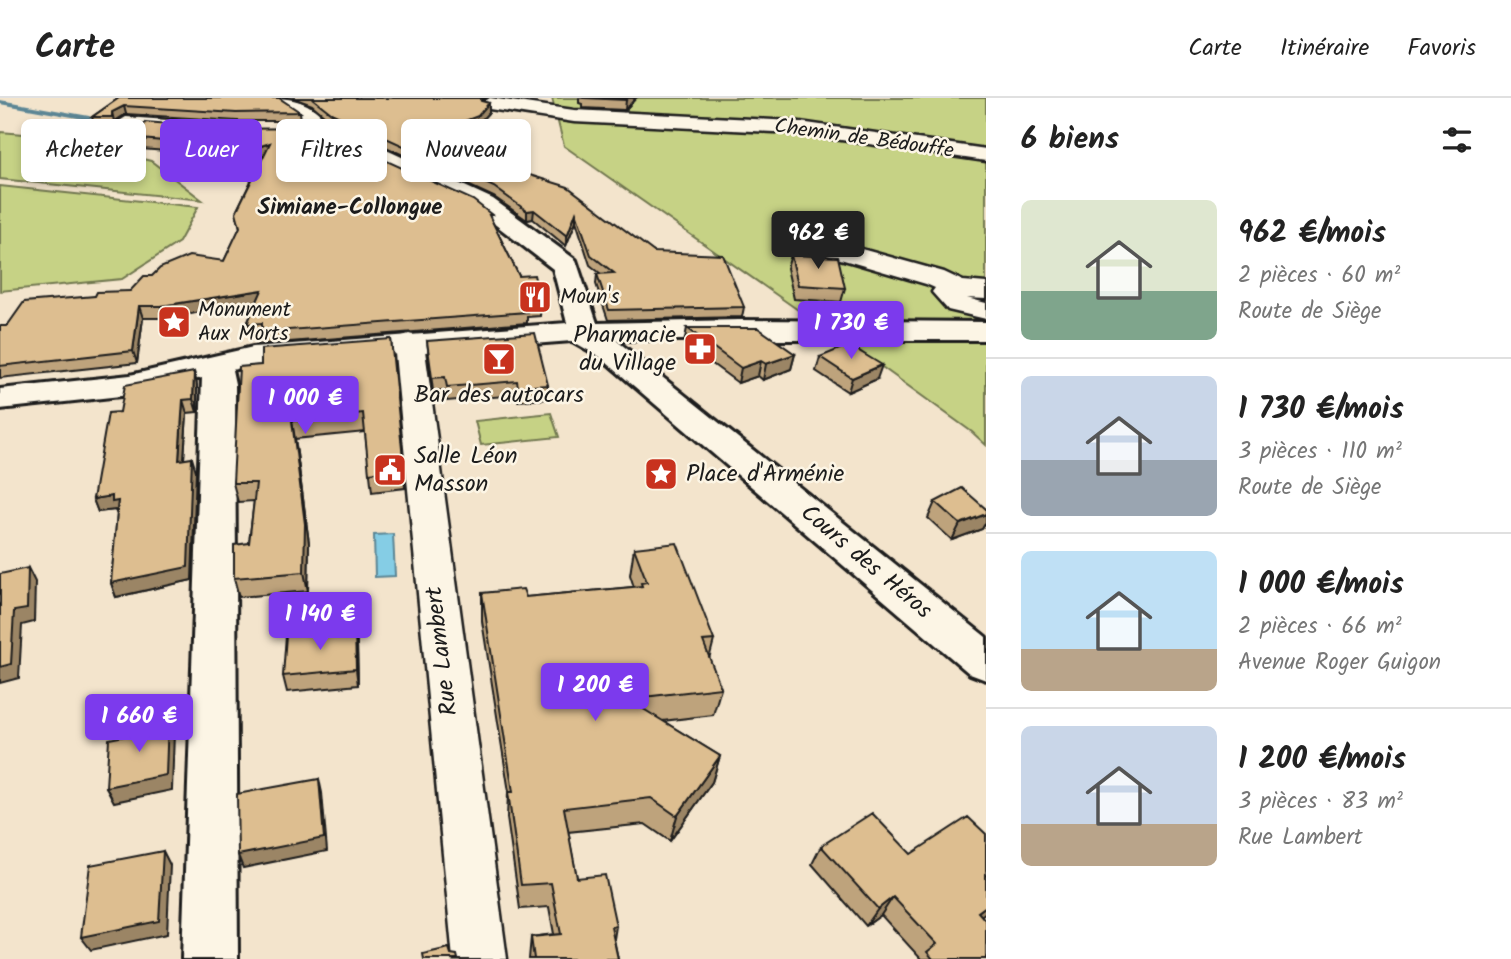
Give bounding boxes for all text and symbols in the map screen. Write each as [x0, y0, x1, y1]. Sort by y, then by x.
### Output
text: Carte [35, 22, 115, 75]
text: Carte [1188, 29, 1242, 68]
text: Itinéraire [1280, 29, 1369, 68]
text: Favoris [1407, 29, 1476, 68]
street label: Chemin de Bédouffe [772, 110, 956, 168]
text: 6 biens [1021, 116, 1119, 164]
chip: Acheter [21, 119, 146, 182]
chip: Louer [160, 119, 262, 182]
chip: Filtres [276, 119, 387, 182]
chip: Nouveau [401, 119, 531, 182]
icon: filters [1438, 121, 1476, 159]
district label: Simiane-Collongue [257, 190, 443, 226]
text: 962 €/mois [1238, 210, 1386, 258]
pin: 962 € [769, 212, 867, 271]
text: 962 € [788, 216, 848, 252]
icon: home [1077, 228, 1161, 312]
text: 2 pièces · 60 m² [1238, 258, 1400, 294]
restaurant icon: Moun's [516, 278, 554, 316]
place label: Moun's [560, 281, 619, 314]
place label: Monument Aux Morts [198, 294, 292, 351]
text: Route de Siège [1238, 294, 1381, 330]
pin: 1 730 € [786, 302, 916, 361]
place icon: Monument Aux Morts [155, 303, 193, 341]
text: 1 730 € [814, 306, 888, 342]
place label: Pharmacie du Village [573, 316, 676, 383]
pharmacy icon: Pharmacie du Village [681, 330, 719, 368]
bar icon: Bar des autocars [480, 340, 518, 378]
pin: 1 000 € [240, 376, 370, 436]
place label: Bar des autocars [414, 376, 584, 415]
text: 1 000 € [268, 381, 342, 417]
text: 1 730 €/mois [1238, 386, 1404, 434]
icon: home [1077, 404, 1161, 488]
text: 3 pièces · 110 m² [1238, 434, 1402, 470]
place label: Salle Léon Masson [414, 437, 517, 504]
public building icon: Salle Léon Masson [371, 451, 409, 489]
place icon: Place d'Arménie [642, 455, 680, 493]
place label: Place d'Arménie [686, 455, 844, 494]
text: Route de Siège [1238, 470, 1381, 506]
street label: Cours des Héros [791, 495, 941, 629]
text: 1 000 €/mois [1238, 561, 1404, 609]
icon: home [1077, 579, 1161, 663]
street label: Rue Lambert [415, 583, 469, 718]
pin: 1 140 € [255, 592, 385, 652]
text: 1 140 € [285, 597, 355, 633]
text: 2 pièces · 66 m² [1238, 609, 1402, 645]
text: Avenue Roger Guigon [1238, 645, 1441, 681]
pin: 1 200 € [530, 664, 660, 723]
text: 1 200 € [557, 668, 633, 704]
pin: 1 660 € [74, 694, 204, 754]
text: 1 660 € [101, 699, 177, 735]
text: 1 200 €/mois [1238, 736, 1406, 784]
icon: home [1077, 754, 1161, 838]
text: 3 pièces · 83 m² [1238, 784, 1403, 820]
text: Rue Lambert [1238, 820, 1363, 856]

